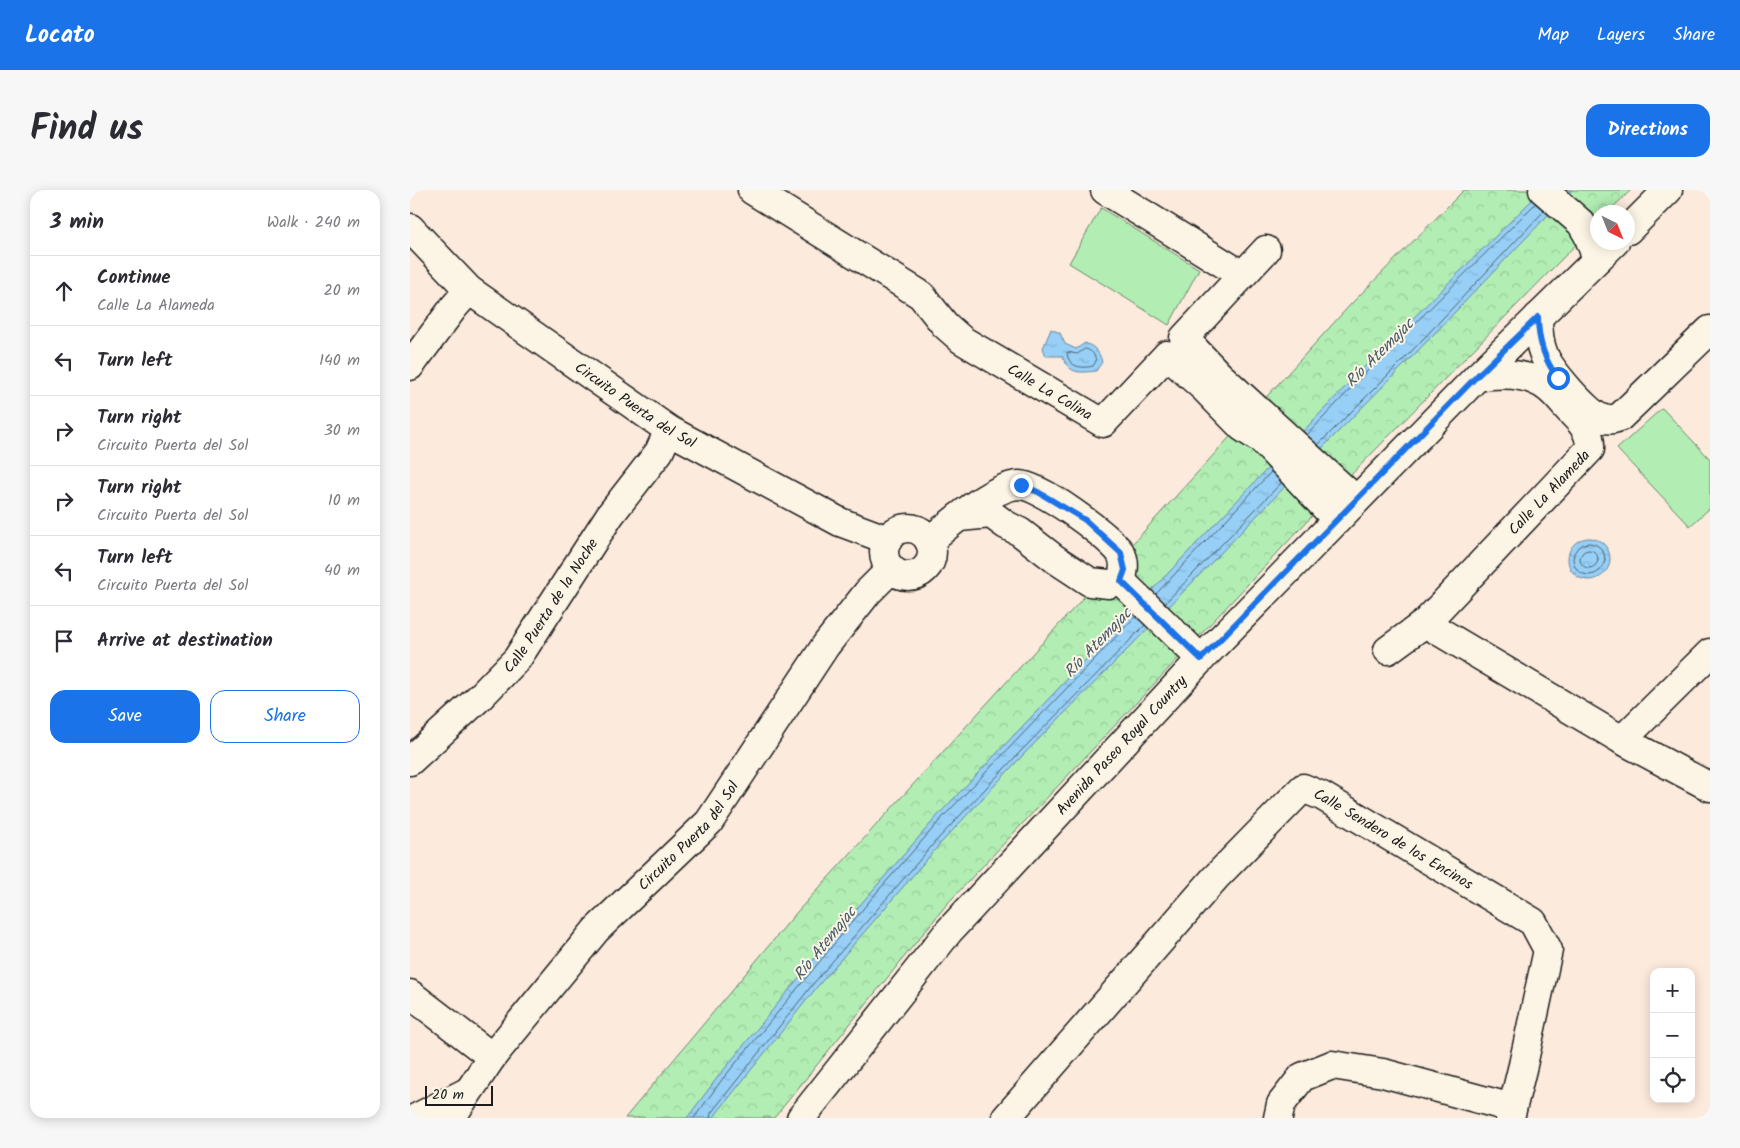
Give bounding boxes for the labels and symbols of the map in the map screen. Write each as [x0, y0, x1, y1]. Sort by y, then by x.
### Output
north arrow [1590, 205, 1635, 250]
water label: Río Atemajac [1340, 311, 1422, 393]
street label: Circuito Puerta del Sol [569, 356, 700, 455]
street label: Calle La Colina [1002, 358, 1097, 427]
route start [1547, 367, 1570, 390]
street label: Calle La Alameda [1503, 445, 1596, 541]
route end [1010, 474, 1033, 497]
street label: Calle Puerta de la Noche [498, 534, 605, 679]
water label: Río Atemajac [1058, 601, 1139, 684]
street label: Avenida Paseo Royal Country [1051, 669, 1194, 821]
street label: Circuito Puerta del Sol [633, 776, 746, 897]
street label: Calle Sendero de los Encinos [1310, 783, 1478, 897]
water label: Río Atemajac [787, 900, 864, 986]
scale bar [425, 1083, 492, 1106]

